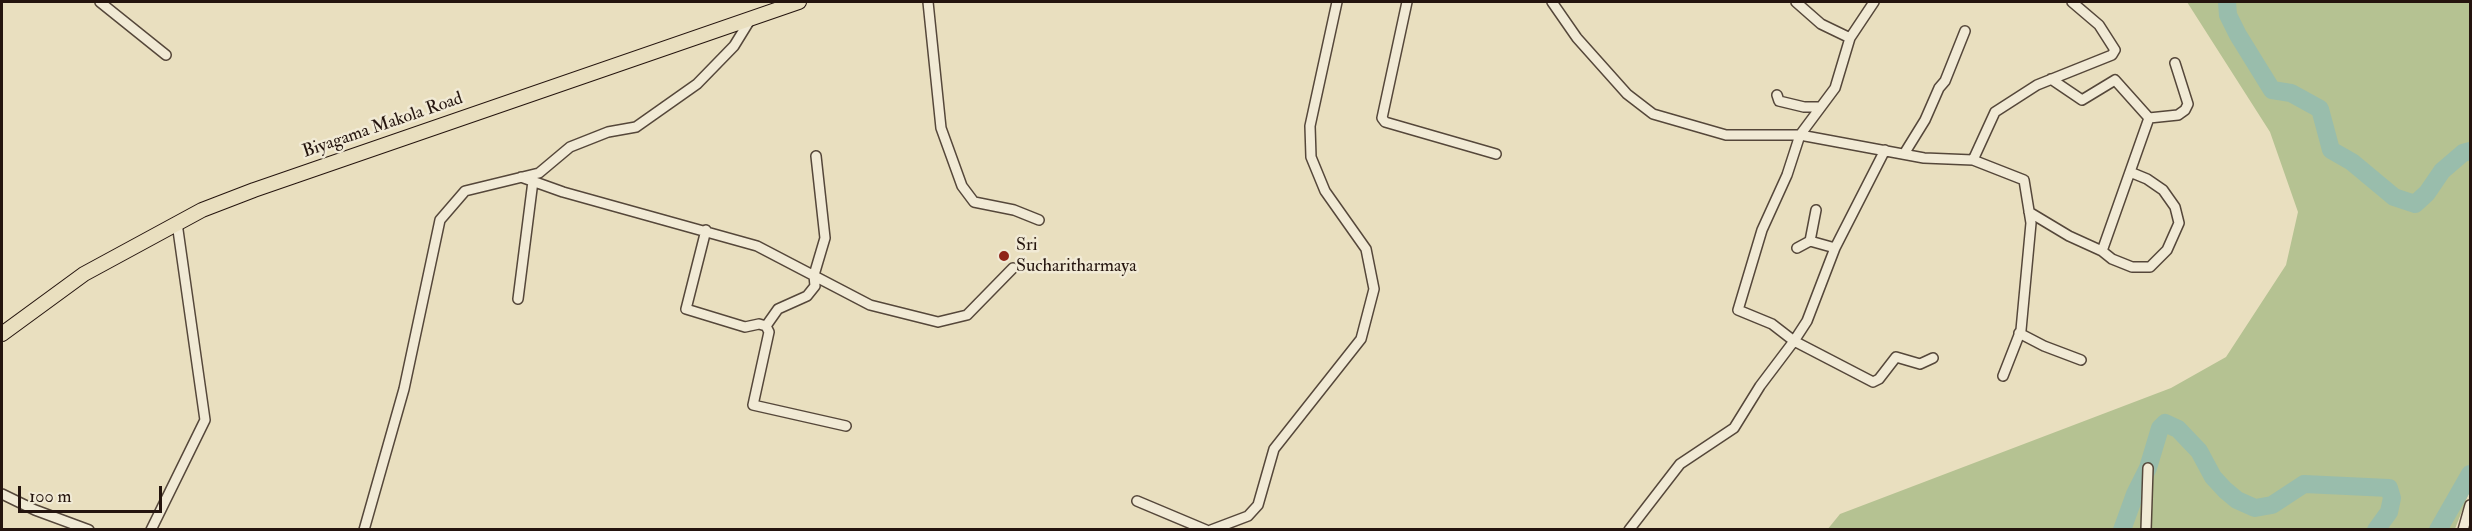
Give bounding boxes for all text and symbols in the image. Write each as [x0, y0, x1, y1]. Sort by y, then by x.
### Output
street label: Biyagama Makola Road [300, 88, 466, 164]
place label: Sri Sucharitharmaya [1016, 235, 1137, 278]
marker: Sri Sucharitharmaya [997, 249, 1011, 263]
scale bar [21, 474, 165, 512]
text: 100 m [29, 485, 72, 508]

